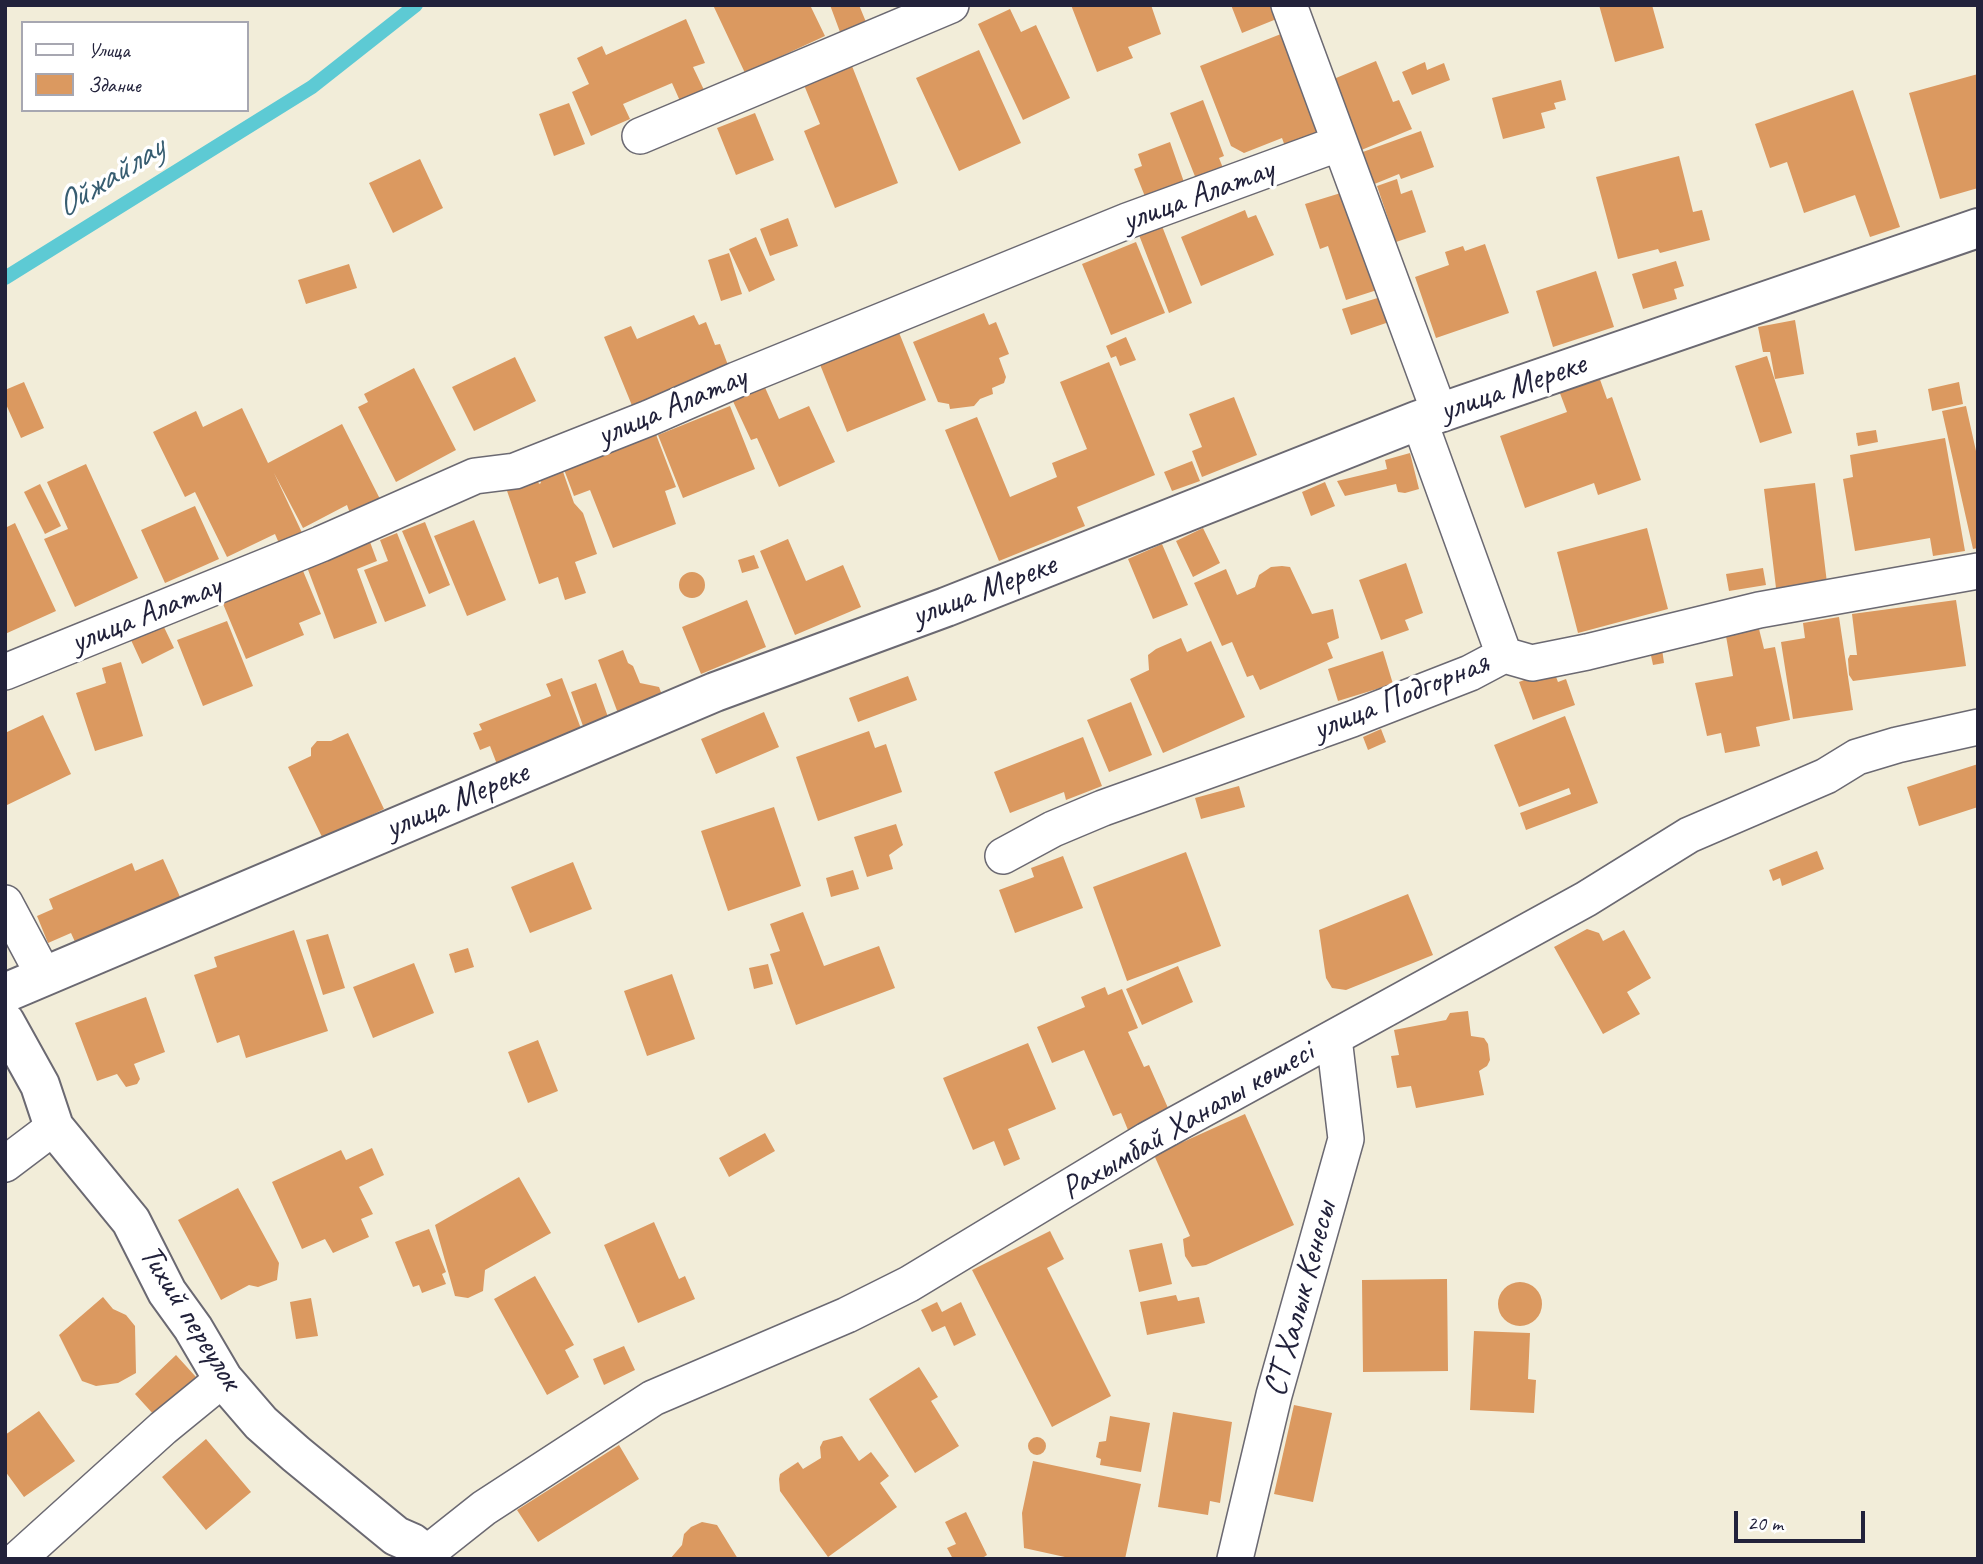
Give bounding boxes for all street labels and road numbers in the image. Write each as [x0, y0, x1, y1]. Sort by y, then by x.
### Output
street label: улица Алатау [1117, 150, 1279, 242]
street label: улица Мереке [1435, 345, 1591, 431]
street label: улица Алатау [591, 358, 753, 456]
street label: улица Мереке [906, 545, 1062, 637]
street label: улица Алатау [65, 567, 227, 663]
street label: улица Подгорная [1307, 644, 1495, 750]
street label: улица Мереке [379, 753, 535, 849]
street label: Рахымбай Ханалы көшесі [1055, 1033, 1321, 1209]
street label: СТ Халык Кенесы [1256, 1197, 1346, 1401]
street label: Тихий переулок [130, 1238, 250, 1398]

